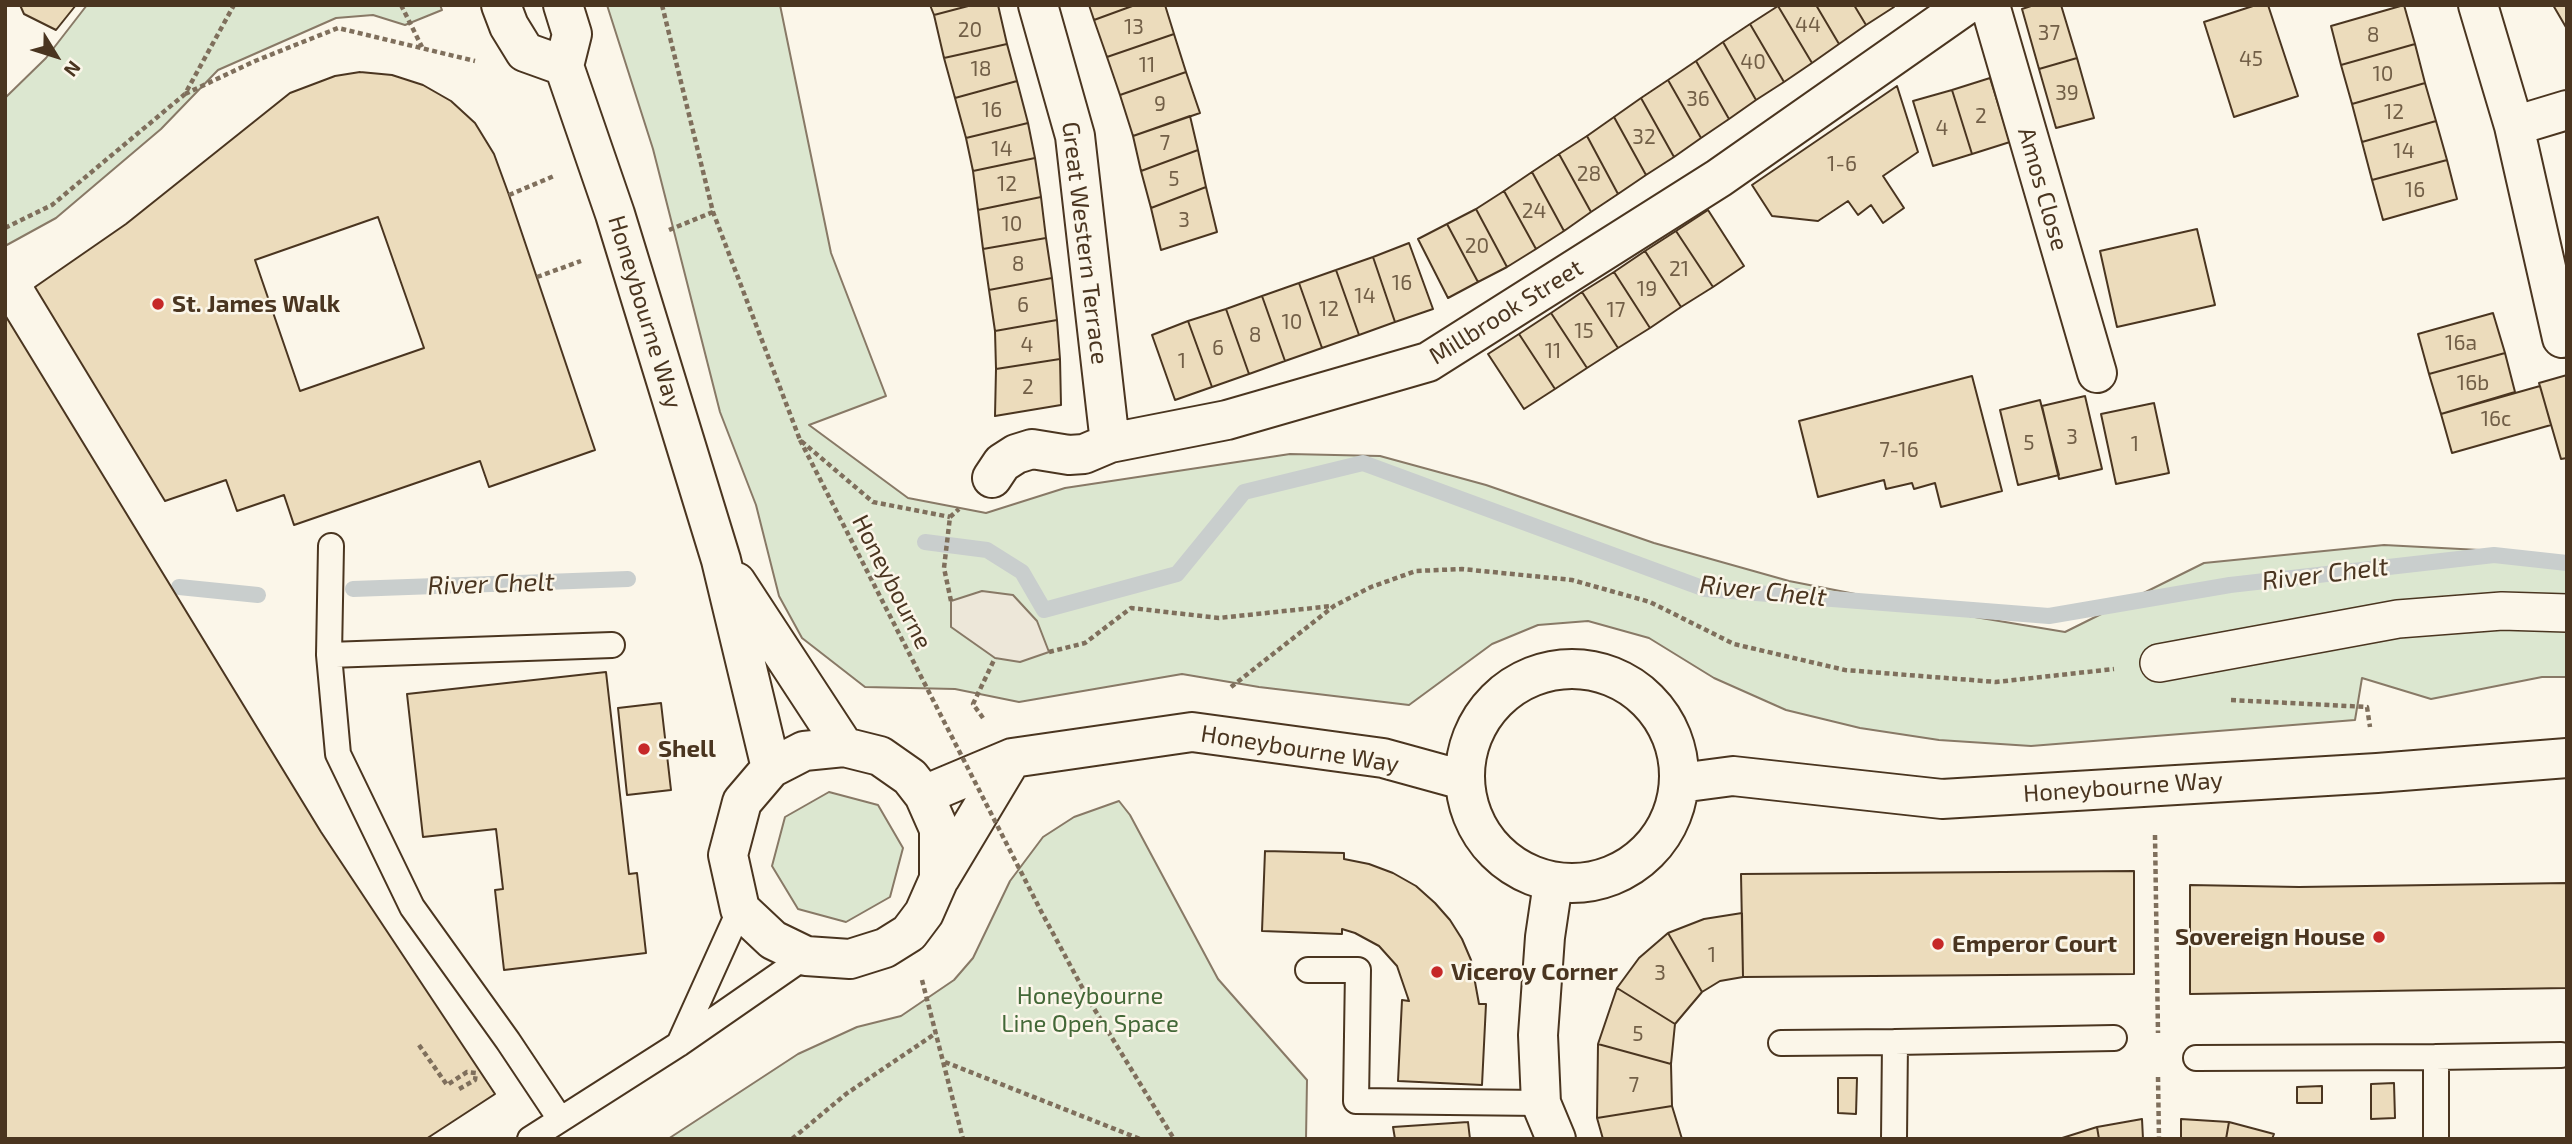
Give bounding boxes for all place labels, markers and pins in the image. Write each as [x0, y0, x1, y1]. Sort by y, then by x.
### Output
place label: St. James Walk [172, 290, 340, 318]
marker: St. James Walk [150, 296, 166, 312]
place label: Shell [658, 735, 716, 763]
marker: Shell [636, 741, 652, 757]
place label: Sovereign House [2175, 923, 2365, 951]
marker: Sovereign House [2371, 929, 2387, 945]
place label: Emperor Court [1952, 930, 2117, 958]
marker: Emperor Court [1930, 936, 1946, 952]
place label: Viceroy Corner [1451, 958, 1618, 986]
marker: Viceroy Corner [1429, 964, 1445, 980]

